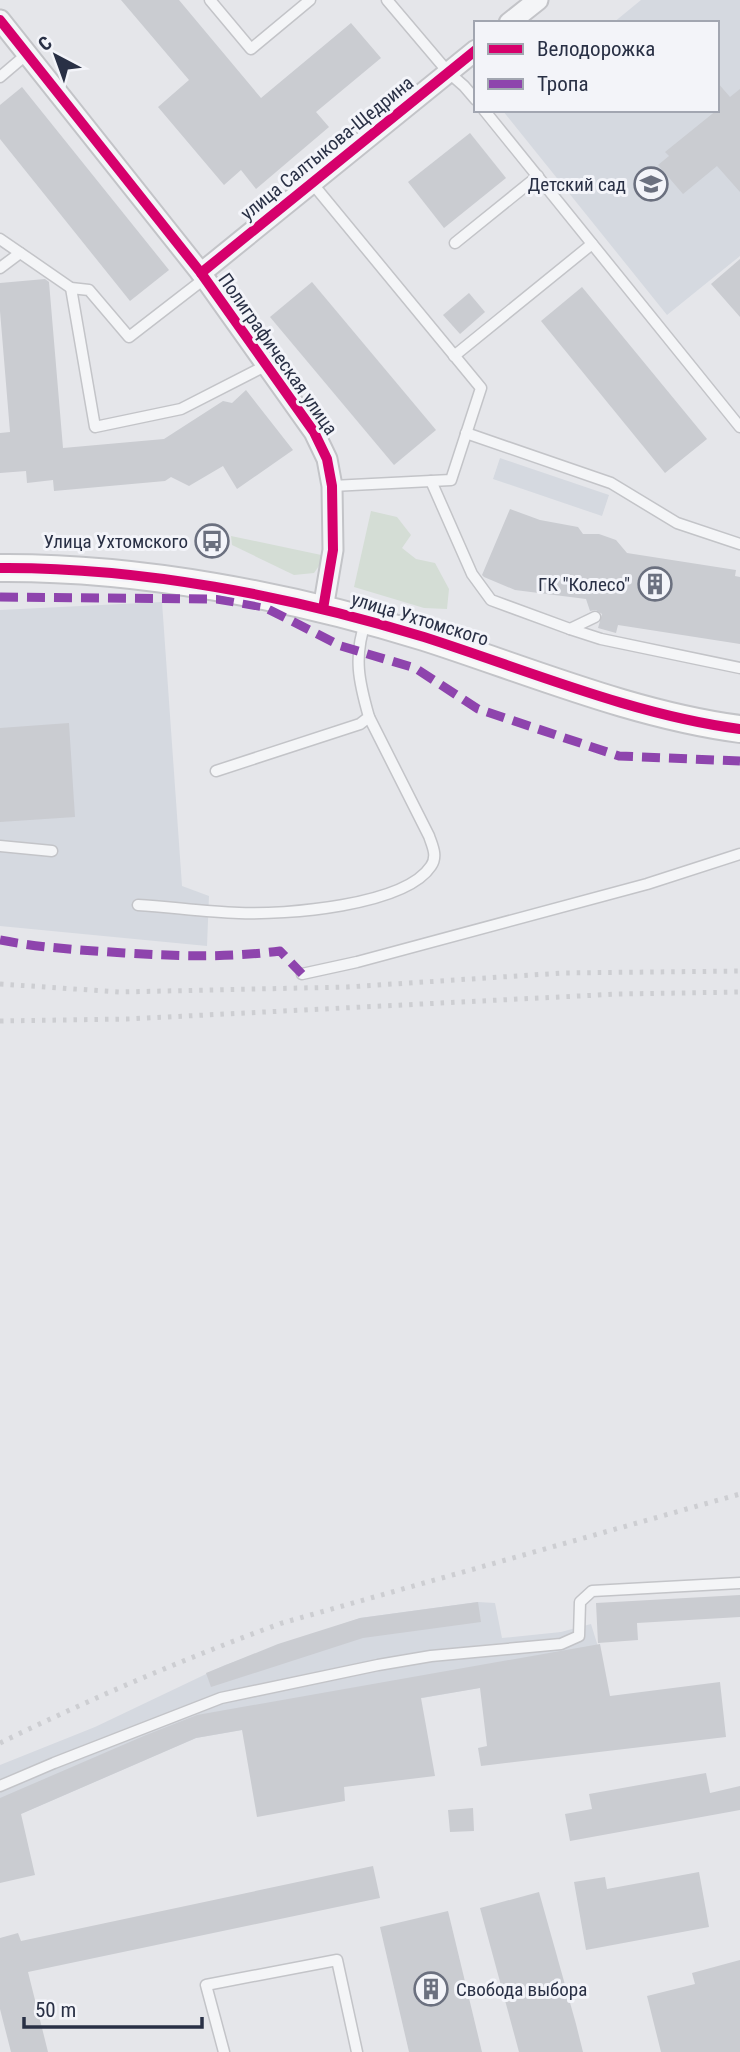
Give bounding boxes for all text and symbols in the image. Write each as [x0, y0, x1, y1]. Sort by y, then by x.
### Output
north arrow [21, 21, 91, 91]
legend [474, 21, 719, 112]
text: С [34, 31, 57, 56]
text: Велодорожка [537, 37, 655, 61]
street label: улица Салтыкова-Щедрина [236, 71, 418, 225]
text: Тропа [537, 72, 588, 96]
school or university icon: Детский сад [632, 165, 670, 203]
place label: Детский сад [528, 173, 626, 196]
street label: Полиграфическая улица [213, 269, 343, 439]
bus stop icon: Улица Ухтомского [193, 522, 231, 560]
place label: Улица Ухтомского [44, 530, 188, 553]
building icon: ГК "Колесо" [636, 565, 674, 603]
place label: ГК "Колесо" [538, 573, 630, 596]
street label: улица Ухтомского [349, 587, 491, 651]
building icon: Свобода выбора [412, 1970, 450, 2008]
place label: Свобода выбора [456, 1978, 587, 2001]
scale bar [24, 1986, 203, 2030]
text: 50 m [35, 1998, 76, 2022]

